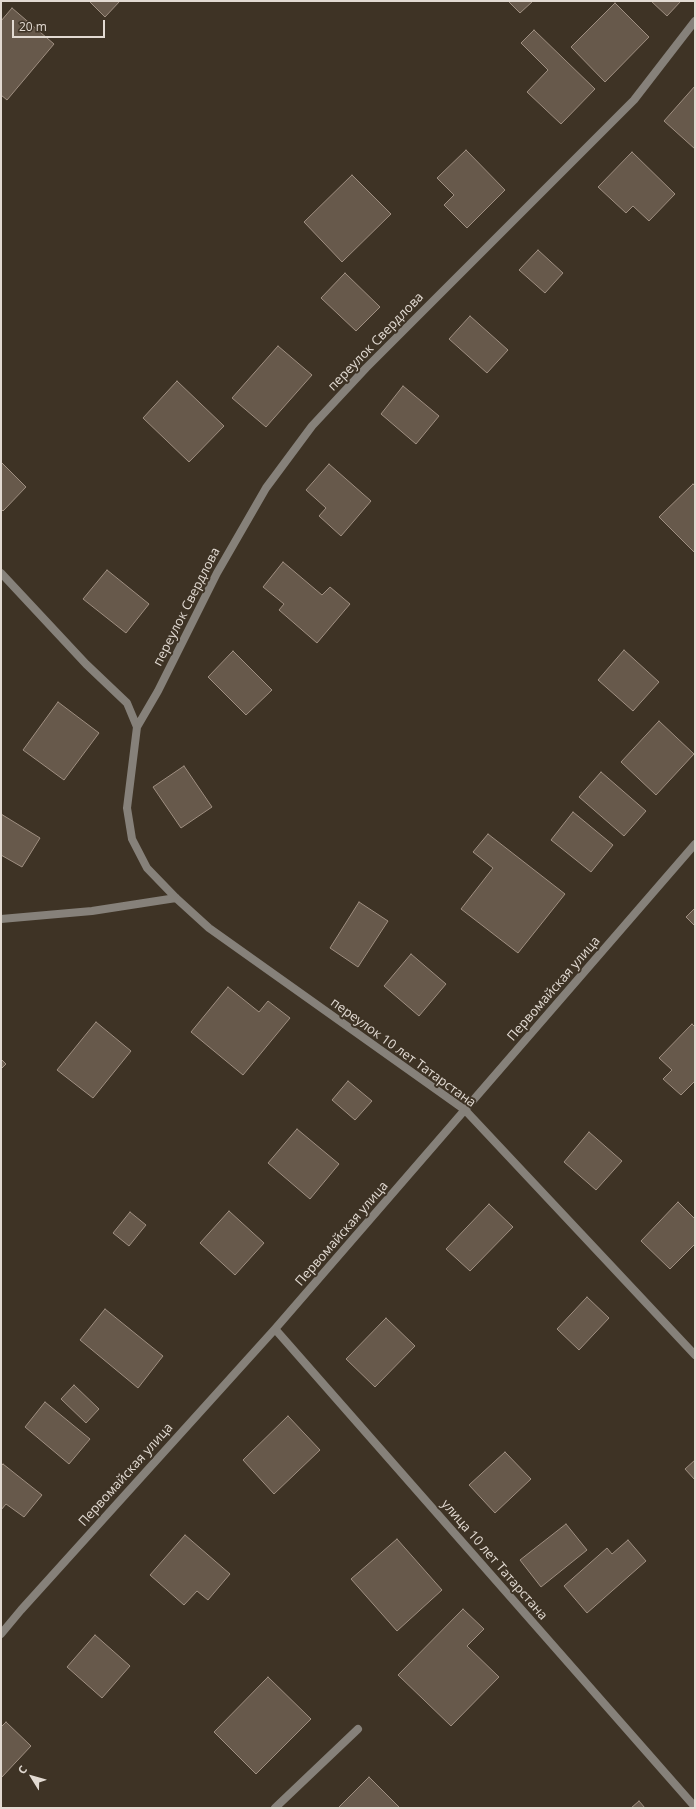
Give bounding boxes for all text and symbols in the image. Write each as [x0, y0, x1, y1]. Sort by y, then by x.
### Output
scale bar [14, 12, 107, 38]
text: 20 m [19, 18, 47, 35]
street label: переулок Свердлова [325, 290, 427, 394]
street label: переулок Свердлова [150, 545, 224, 669]
street label: Первомайская улица [504, 934, 604, 1044]
street label: переулок 10 лет Татарстана [327, 995, 479, 1111]
street label: Первомайская улица [292, 1179, 392, 1289]
street label: Первомайская улица [76, 1420, 176, 1530]
street label: улица 10 лет Татарстана [438, 1497, 550, 1623]
north arrow [12, 1757, 52, 1797]
text: С [14, 1762, 30, 1777]

